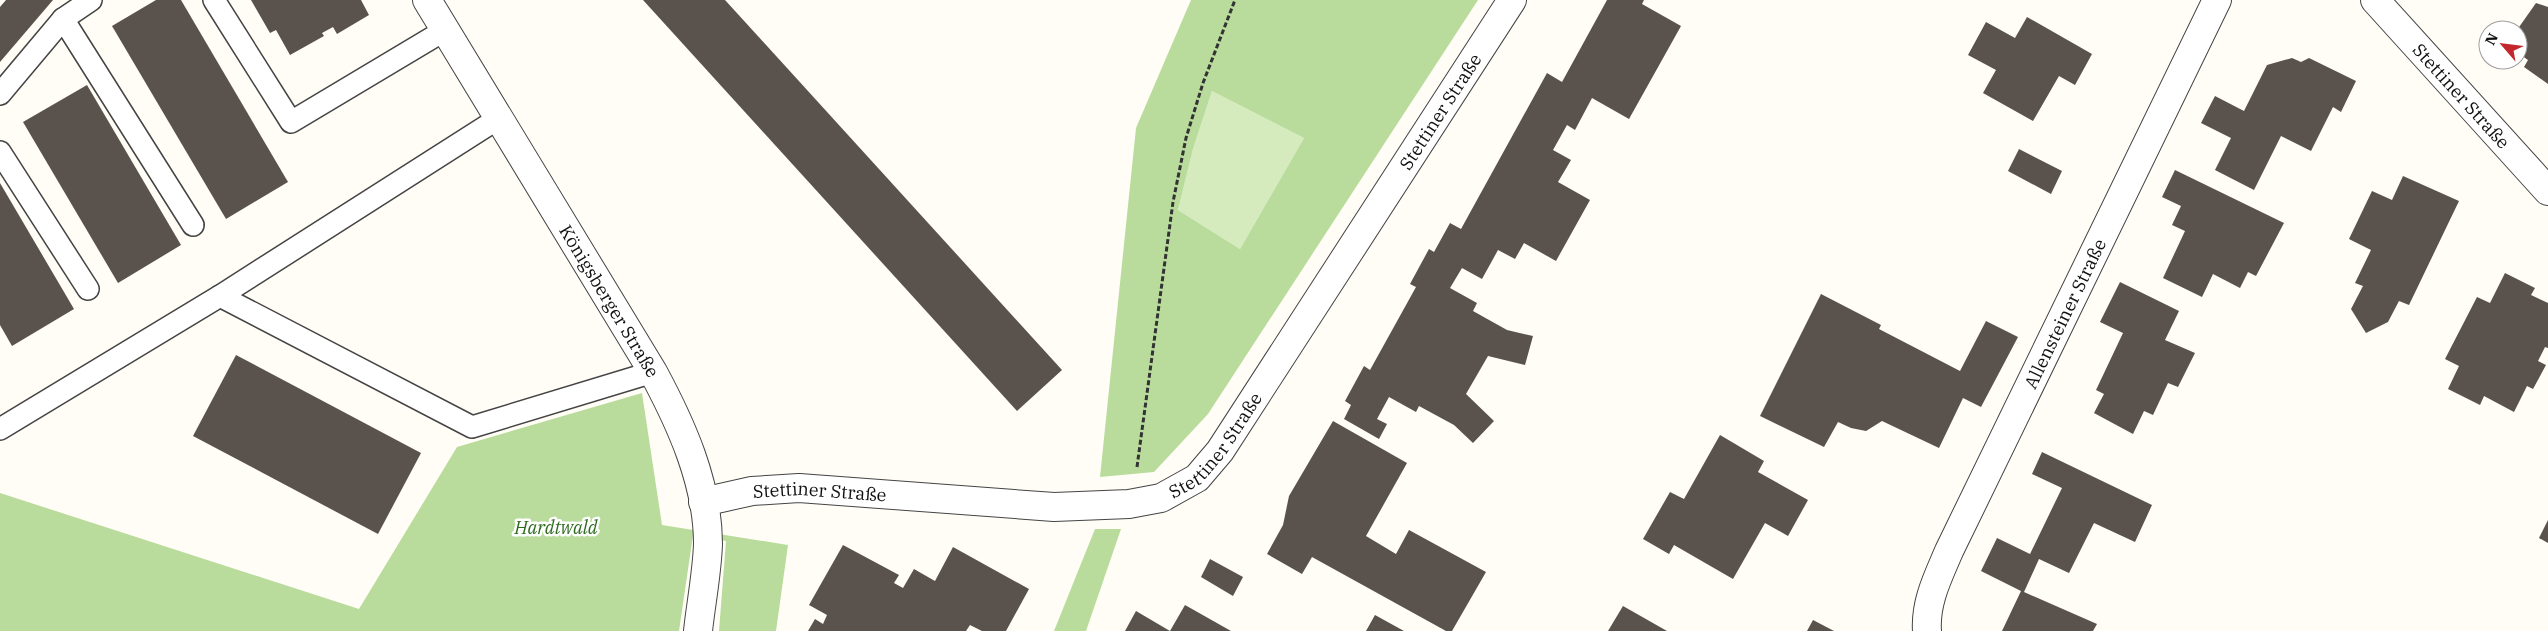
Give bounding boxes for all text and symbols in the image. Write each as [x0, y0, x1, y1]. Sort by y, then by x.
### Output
north arrow [2478, 20, 2528, 70]
text: N [2481, 30, 2502, 48]
street label: Stettiner Straße [2408, 38, 2515, 153]
street label: Stettiner Straße [1394, 49, 1486, 174]
street label: Königsberger Straße [555, 220, 665, 381]
street label: Allensteiner Straße [2018, 235, 2111, 392]
street label: Stettiner Straße [1164, 388, 1266, 503]
street label: Stettiner Straße [752, 476, 887, 506]
park label: Hardtwald [513, 516, 598, 539]

